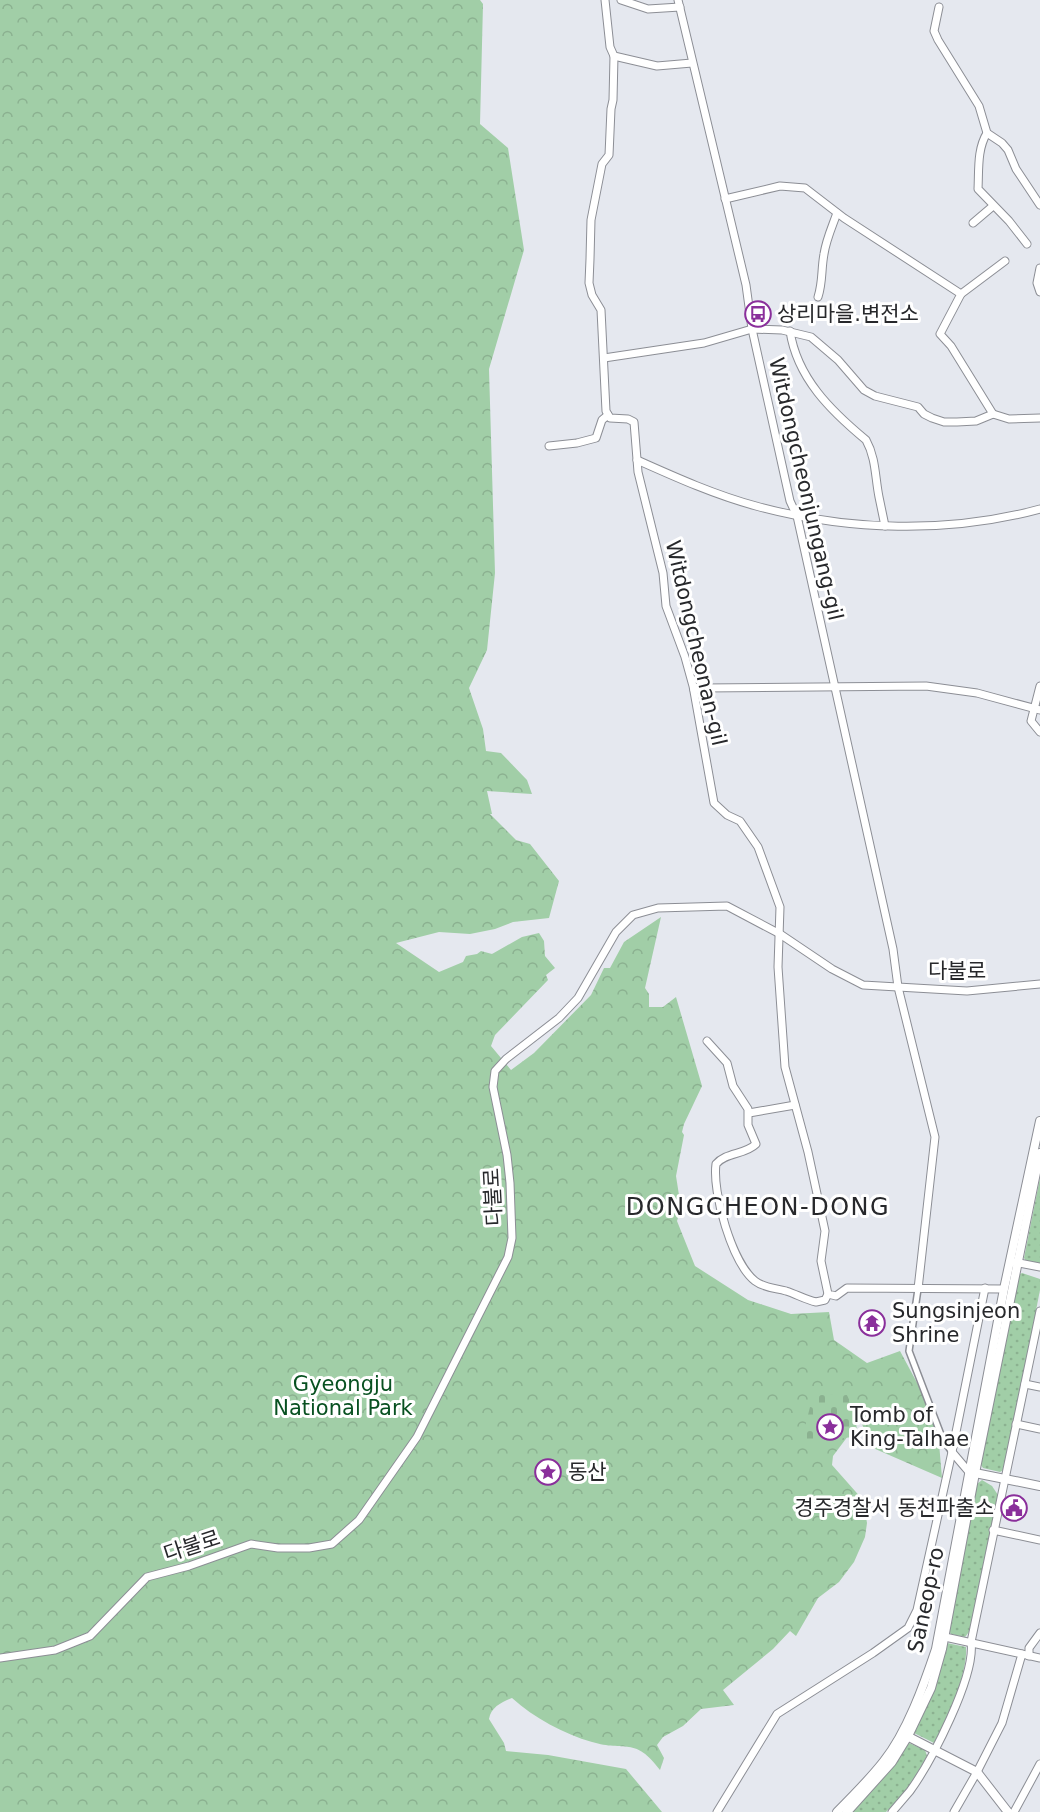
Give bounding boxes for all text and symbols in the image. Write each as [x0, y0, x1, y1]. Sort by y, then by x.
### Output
bus stop icon: 상리마을.변전소 [743, 299, 773, 329]
place label: 상리마을.변전소 [777, 302, 919, 326]
street label: Witdongcheonjungang-gil [764, 355, 848, 623]
street label: Witdongcheonan-gil [661, 538, 731, 748]
street label: 다불로 [928, 959, 986, 983]
street label: 다불로 [479, 1167, 507, 1227]
district label: DONGCHEON-DONG [626, 1193, 890, 1221]
place label: Sungsinjeon Shrine [892, 1299, 1020, 1347]
temple icon: Sungsinjeon Shrine [857, 1308, 887, 1338]
park label: Gyeongju National Park [273, 1372, 414, 1420]
place label: Tomb of King-Talhae [849, 1403, 969, 1451]
place icon: Tomb of King-Talhae [815, 1412, 845, 1442]
place icon: 동산 [533, 1457, 563, 1487]
place label: 동산 [568, 1460, 607, 1484]
public building icon: 경주경찰서 동천파출소 [999, 1493, 1029, 1523]
place label: 경주경찰서 동천파출소 [794, 1496, 994, 1520]
street label: 다불로 [161, 1526, 223, 1566]
street label: Saneop-ro [903, 1545, 949, 1655]

